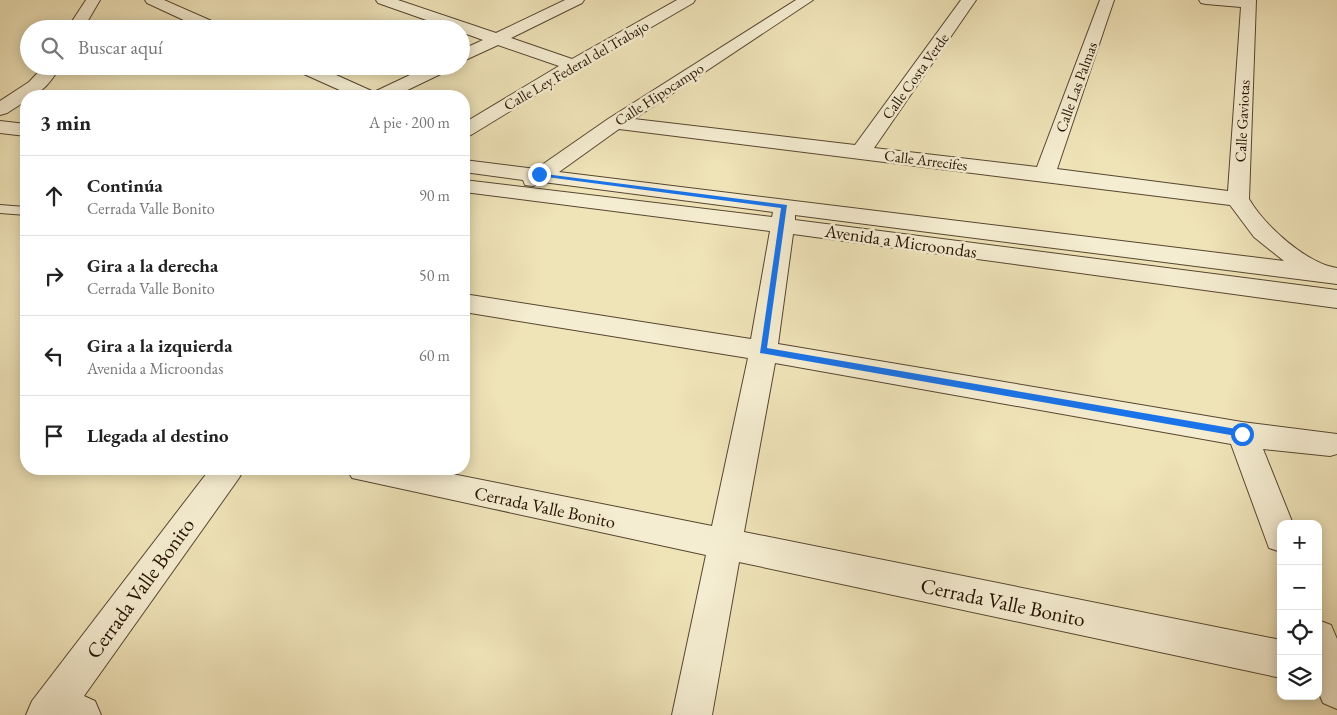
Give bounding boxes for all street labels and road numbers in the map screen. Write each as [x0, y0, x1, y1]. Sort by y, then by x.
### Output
street label: Calle Ley Federal del Trabajo [500, 16, 652, 114]
street label: Calle Costa Verde [877, 29, 953, 123]
street label: Calle Las Palmas [1051, 39, 1101, 135]
street label: Calle Hipocampo [611, 58, 707, 130]
street label: Calle Gaviotas [1230, 79, 1254, 163]
street label: Calle Arrecifes [883, 145, 969, 175]
street label: Avenida a Microondas [822, 219, 979, 263]
street label: Cerrada Valle Bonito [472, 481, 618, 533]
street label: Cerrada Valle Bonito [80, 512, 200, 664]
street label: Cerrada Valle Bonito [918, 571, 1088, 633]

